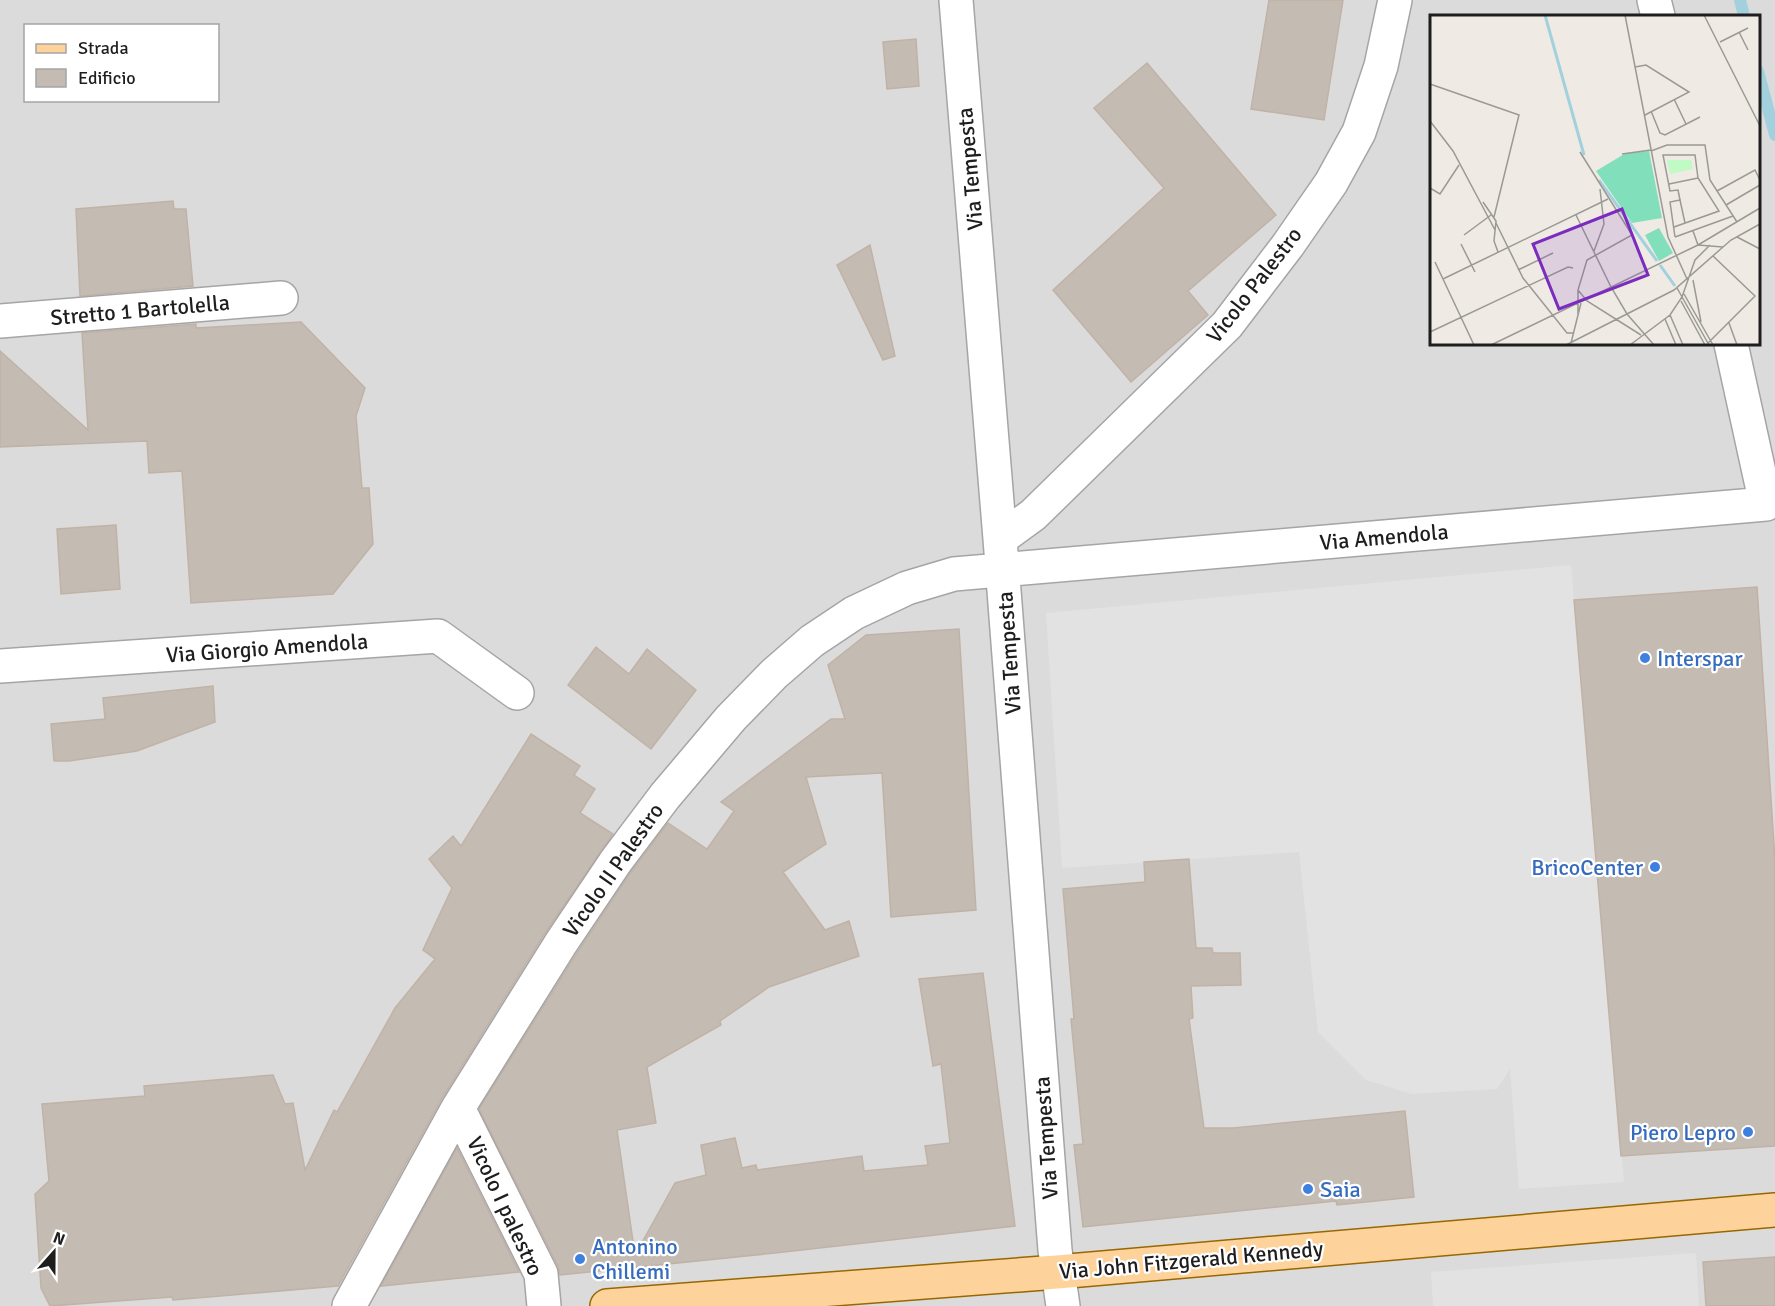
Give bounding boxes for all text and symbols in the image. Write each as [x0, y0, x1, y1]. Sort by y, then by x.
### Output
inset map [1430, 15, 1760, 345]
legend [24, 24, 219, 102]
text: Strada [78, 37, 129, 59]
text: Edificio [78, 67, 136, 89]
street label: Via Tempesta [951, 106, 989, 232]
street label: Vicolo Palestro [1200, 222, 1308, 348]
street label: Stretto 1 Bartolella [49, 289, 231, 331]
street label: Via Amendola [1318, 518, 1450, 556]
street label: Via Tempesta [991, 591, 1027, 715]
street label: Via Giorgio Amendola [165, 627, 369, 669]
place label: Interspar [1657, 645, 1743, 672]
marker: Interspar [1638, 651, 1652, 665]
street label: Vicolo II Palestro [557, 798, 669, 942]
place label: BricoCenter [1531, 854, 1643, 881]
marker: BricoCenter [1648, 860, 1662, 874]
street label: Via Tempesta [1028, 1076, 1064, 1200]
place label: Piero Lepro [1630, 1119, 1736, 1146]
marker: Piero Lepro [1741, 1125, 1755, 1139]
street label: Vicolo I palestro [461, 1132, 549, 1280]
place label: Saia [1320, 1176, 1361, 1203]
marker: Saia [1301, 1182, 1315, 1196]
north arrow [24, 1222, 84, 1282]
text: N [50, 1228, 68, 1250]
place label: Antonino Chillemi [592, 1233, 678, 1285]
street label: Via John Fitzgerald Kennedy [1058, 1235, 1325, 1285]
marker: Antonino Chillemi [573, 1252, 587, 1266]

